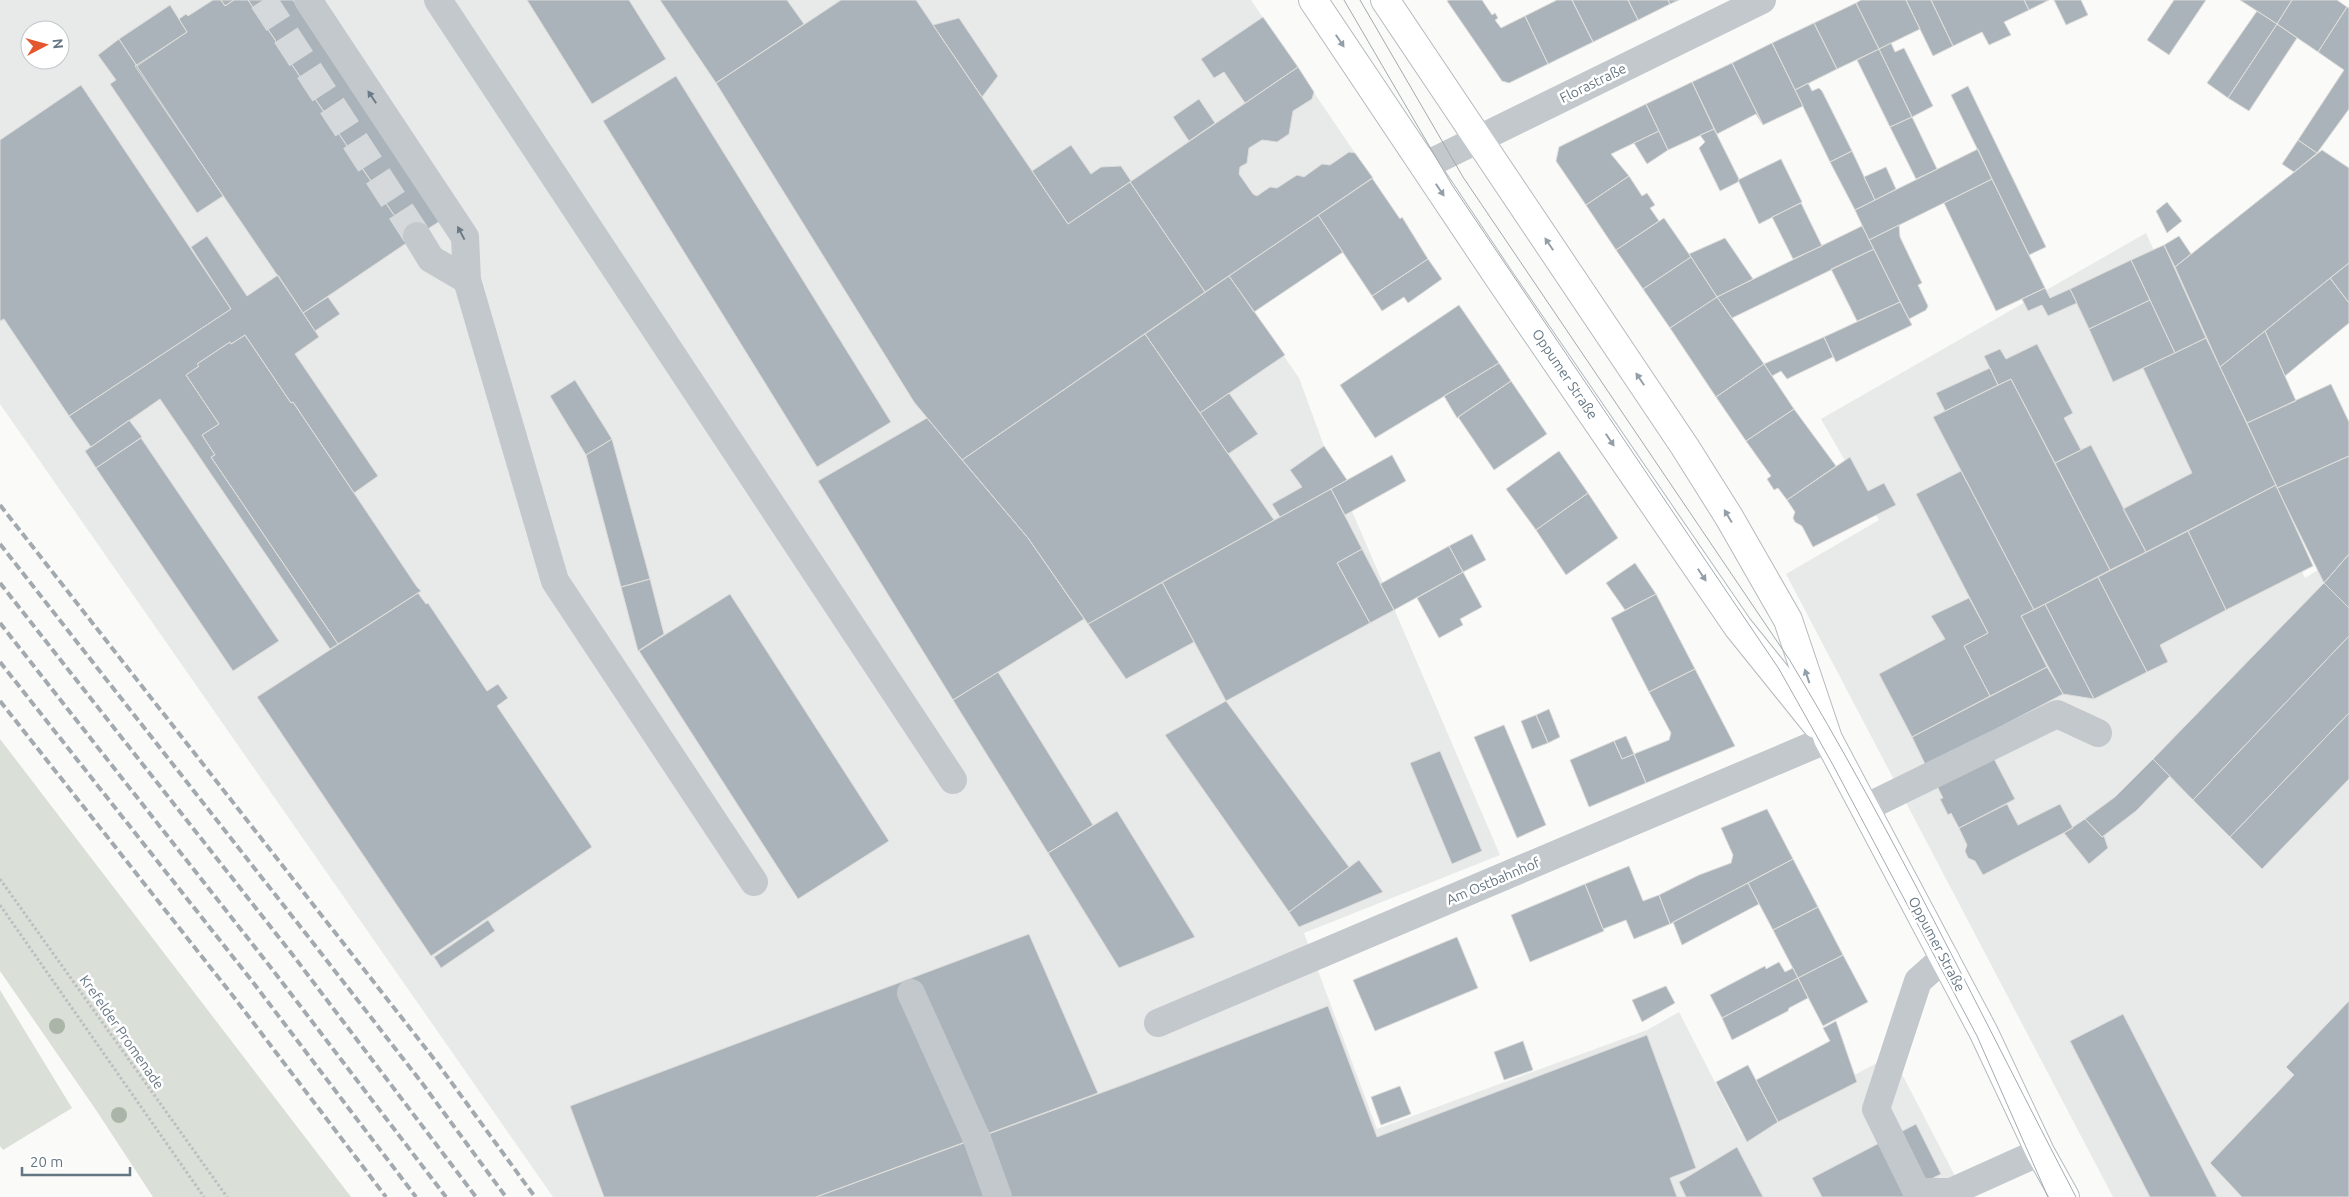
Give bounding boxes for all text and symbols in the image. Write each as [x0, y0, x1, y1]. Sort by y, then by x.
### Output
north arrow [20, 20, 70, 70]
one-way arrow [1336, 34, 1345, 47]
text: N [49, 38, 66, 50]
street label: Florastraße [1557, 60, 1629, 106]
one-way arrow [367, 90, 377, 103]
one-way arrow [1436, 184, 1445, 197]
one-way arrow [457, 225, 465, 240]
one-way arrow [1544, 238, 1554, 251]
street label: Oppumer Straße [1529, 326, 1601, 422]
one-way arrow [1635, 372, 1645, 386]
one-way arrow [1605, 434, 1615, 447]
one-way arrow [1723, 509, 1732, 522]
one-way arrow [1697, 568, 1707, 581]
one-way arrow [1803, 669, 1810, 684]
street label: Am Ostbahnhof [1444, 854, 1543, 908]
street label: Oppumer Straße [1905, 894, 1969, 994]
street label: Krefelder Promenade [77, 972, 167, 1092]
scale bar [22, 1144, 130, 1176]
text: 20 m [30, 1153, 63, 1170]

